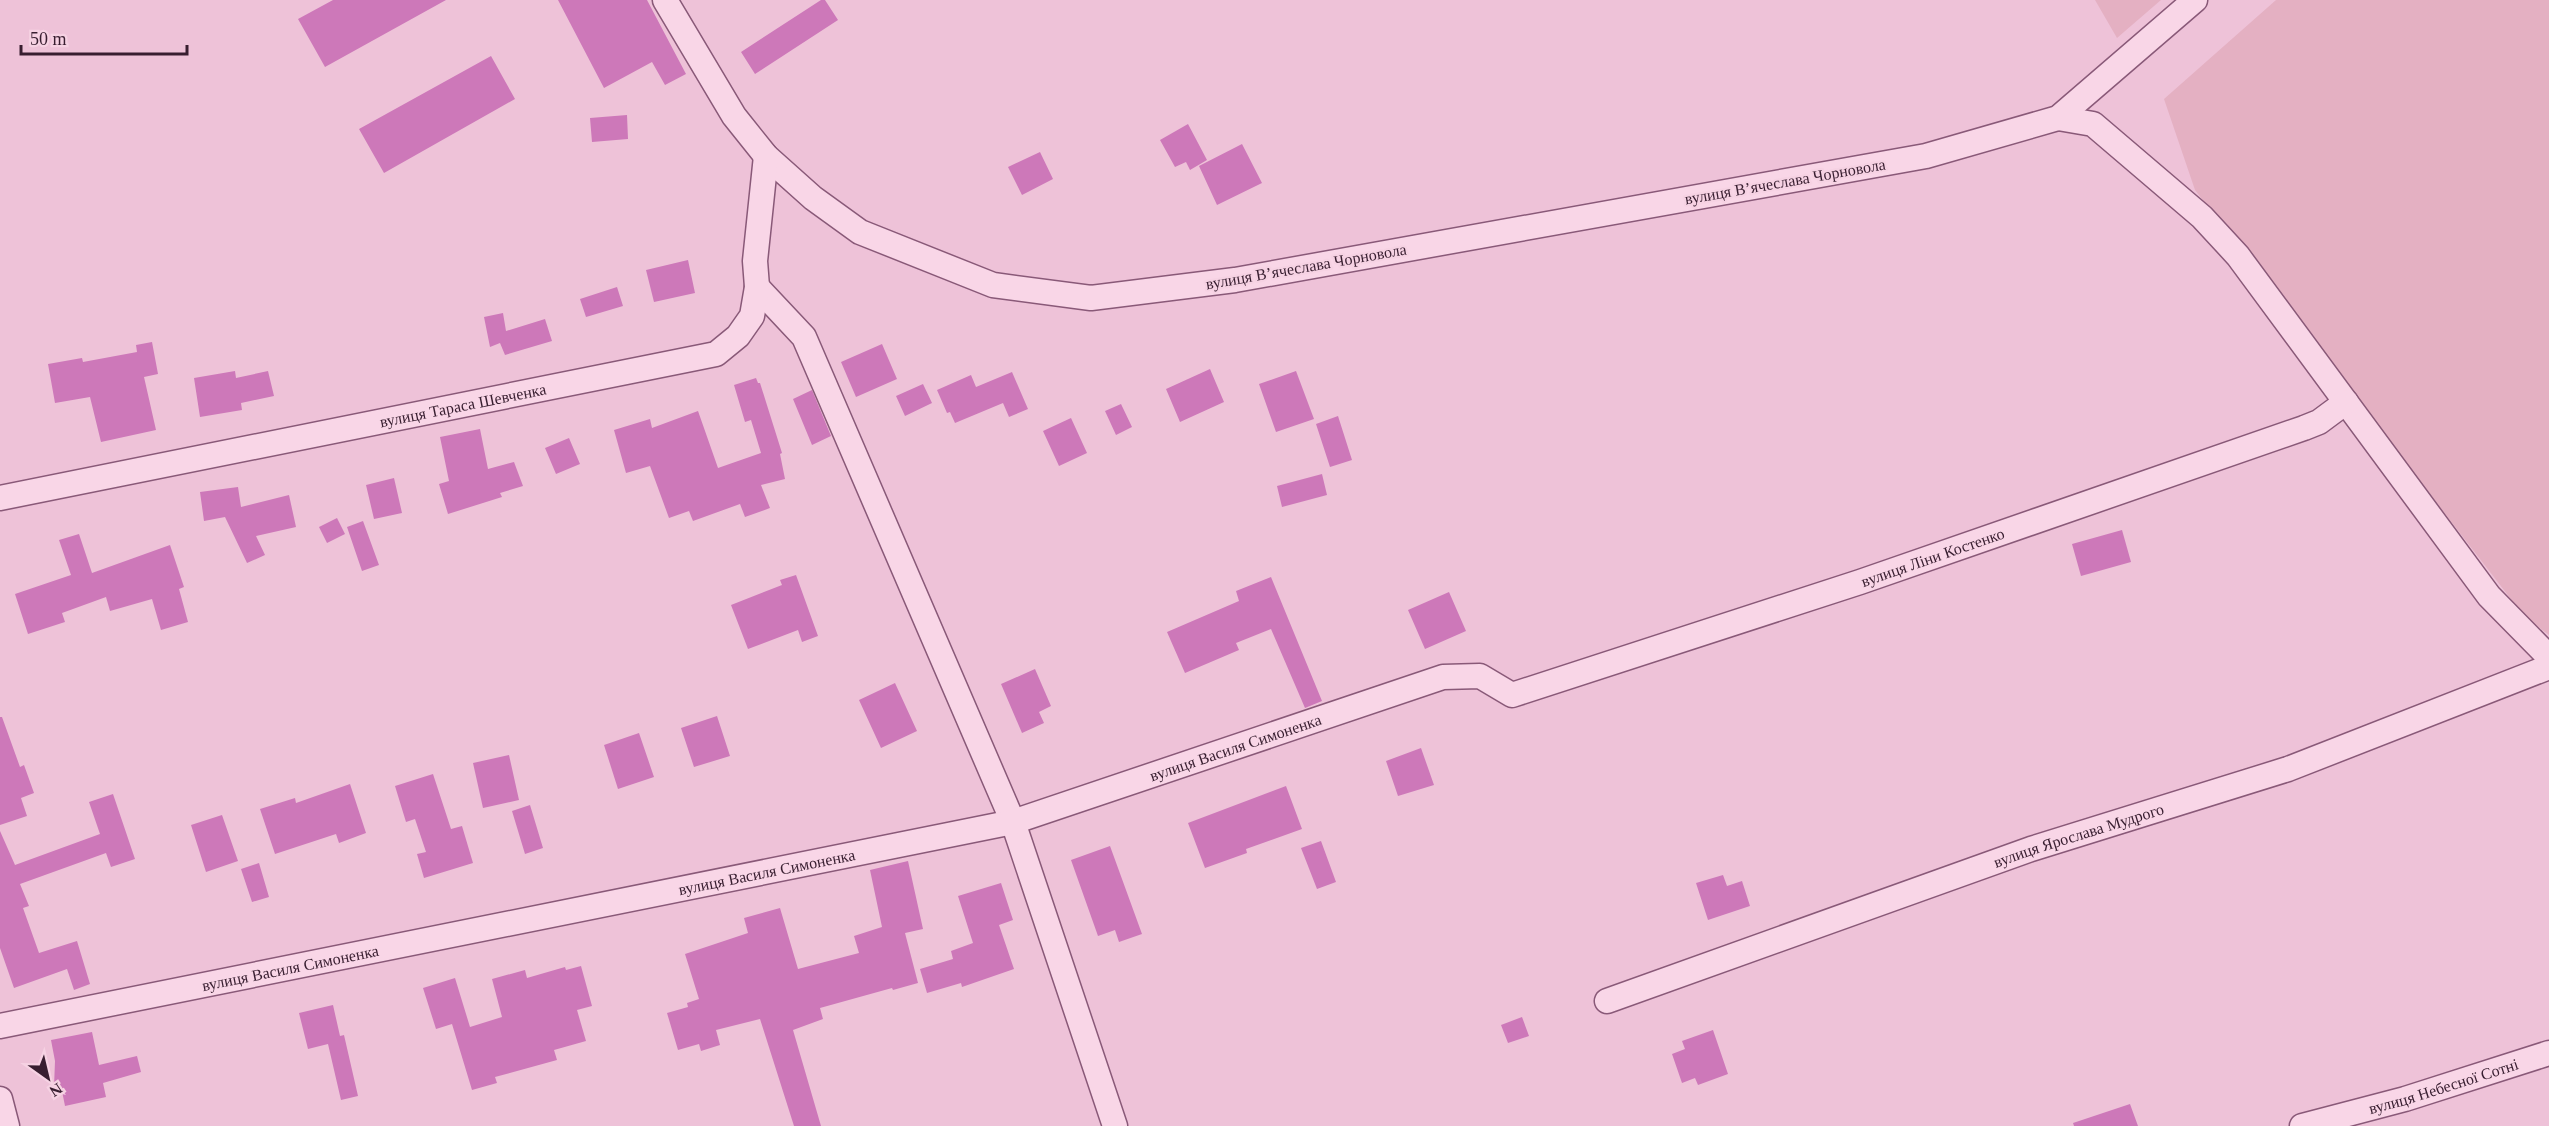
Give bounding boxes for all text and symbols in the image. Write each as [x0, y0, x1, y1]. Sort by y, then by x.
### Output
scale bar [21, 18, 188, 56]
text: 50 m [30, 29, 67, 49]
street label: вулиця Вʼячеслава Чорновола [1683, 155, 1887, 209]
street label: вулиця Вʼячеслава Чорновола [1204, 240, 1408, 294]
street label: вулиця Тараса Шевченка [378, 380, 548, 430]
street label: вулиця Ліни Костенко [1859, 525, 2006, 590]
street label: вулиця Василя Симоненка [1148, 711, 1323, 784]
street label: вулиця Ярослава Мудрого [1991, 800, 2166, 871]
street label: вулиця Василя Симоненка [677, 846, 857, 898]
street label: вулиця Василя Симоненка [200, 942, 380, 994]
north arrow [18, 1048, 78, 1108]
street label: вулиця Небесної Сотні [2367, 1055, 2521, 1117]
text: N [46, 1080, 66, 1101]

